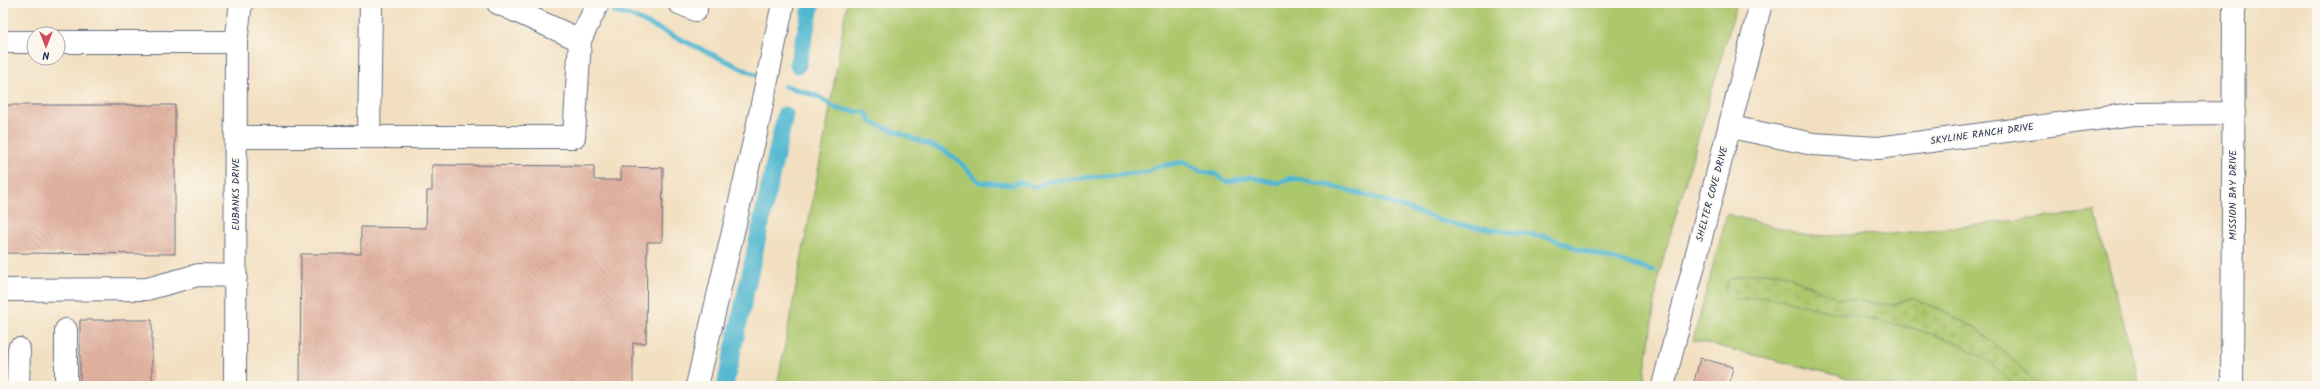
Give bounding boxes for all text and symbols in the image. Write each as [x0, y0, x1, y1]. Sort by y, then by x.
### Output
north arrow [26, 26, 66, 66]
text: N [42, 46, 49, 64]
street label: SKYLINE RANCH DRIVE [1929, 119, 2036, 149]
street label: SHELTER COVE DRIVE [1692, 143, 1733, 244]
street label: MISSION BAY DRIVE [2225, 149, 2241, 240]
street label: EUBANKS DRIVE [228, 156, 244, 230]

